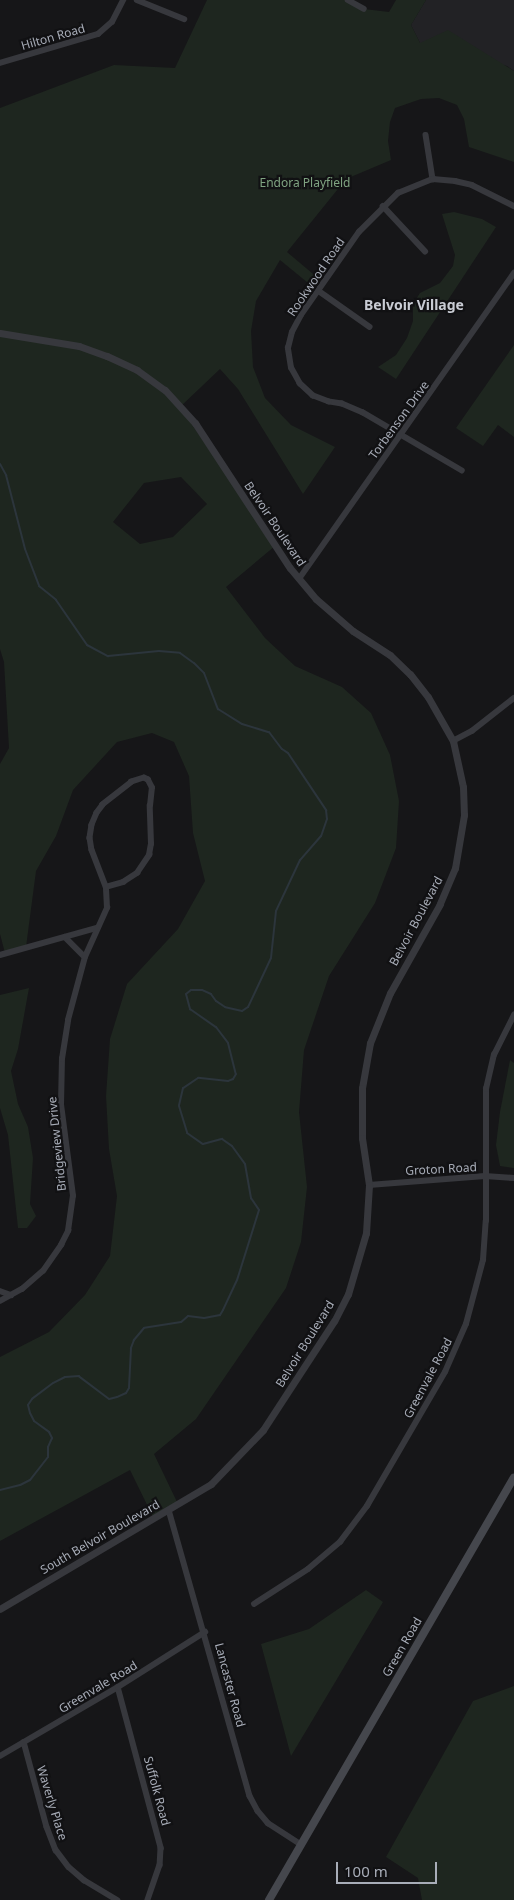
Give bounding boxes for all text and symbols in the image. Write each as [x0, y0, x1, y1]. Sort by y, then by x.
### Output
street label: Hilton Road [19, 21, 87, 53]
park label: Endora Playfield [260, 176, 350, 190]
street label: Rookwood Road [284, 235, 348, 319]
district label: Belvoir Village [364, 297, 464, 313]
street label: Torbenson Drive [366, 378, 432, 462]
street label: Belvoir Boulevard [241, 479, 309, 569]
street label: Belvoir Boulevard [386, 874, 446, 968]
street label: Bridgeview Drive [45, 1096, 69, 1192]
street label: Groton Road [405, 1160, 477, 1178]
street label: Belvoir Boulevard [273, 1298, 337, 1390]
street label: Greenvale Road [401, 1335, 455, 1421]
street label: South Belvoir Boulevard [38, 1497, 162, 1577]
street label: Green Road [379, 1615, 425, 1679]
street label: Lancaster Road [212, 1641, 248, 1729]
street label: Greenvale Road [56, 1658, 140, 1716]
street label: Suffolk Road [141, 1755, 173, 1827]
street label: Waverly Place [34, 1764, 70, 1842]
scale bar [339, 1852, 440, 1884]
text: 100 m [344, 1861, 388, 1881]

